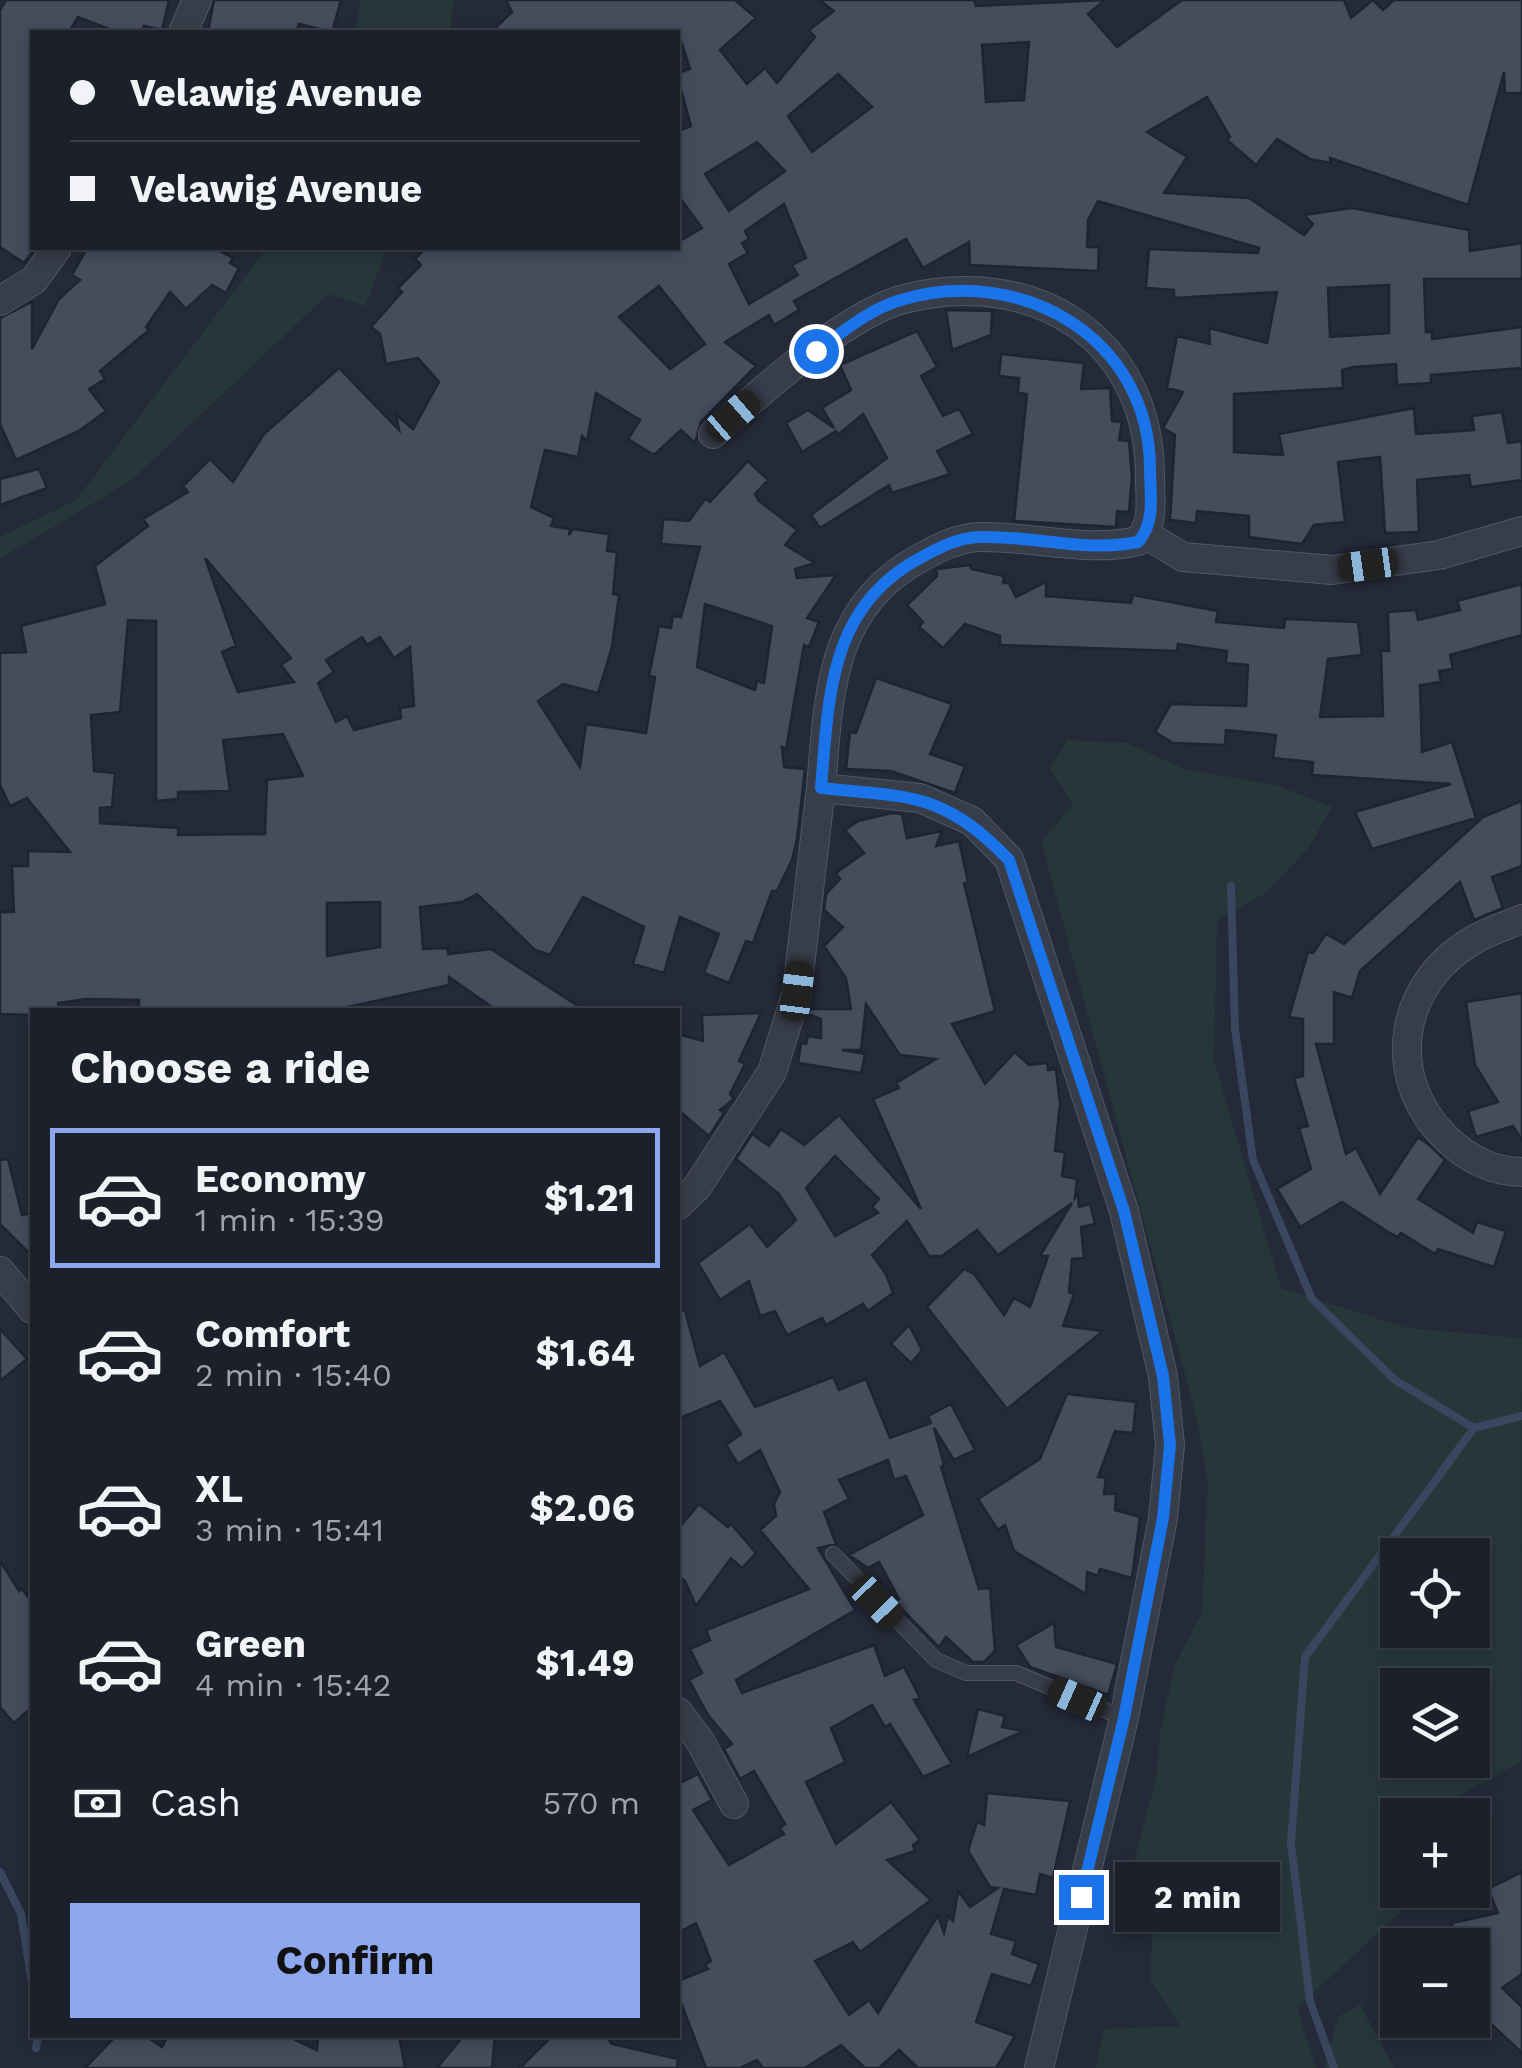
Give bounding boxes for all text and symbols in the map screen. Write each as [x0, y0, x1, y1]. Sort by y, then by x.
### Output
text: Velawig Avenue [130, 71, 422, 115]
text: Velawig Avenue [130, 167, 422, 211]
route start [794, 329, 839, 374]
car [701, 385, 765, 447]
car [1336, 546, 1400, 584]
car [778, 959, 816, 1023]
text: Choose a ride [70, 1041, 370, 1094]
icon: car [75, 1153, 165, 1243]
text: Economy [195, 1157, 366, 1201]
text: $1.21 [544, 1176, 635, 1220]
text: 1 min · 15:39 [195, 1201, 385, 1239]
icon: car [75, 1308, 165, 1398]
text: Comfort [195, 1312, 350, 1356]
text: $1.64 [536, 1331, 635, 1375]
text: 2 min · 15:40 [195, 1356, 392, 1394]
icon: car [75, 1463, 165, 1553]
text: XL [195, 1467, 243, 1511]
text: $2.06 [529, 1486, 635, 1530]
text: 3 min · 15:41 [195, 1511, 384, 1549]
map controls [1380, 1538, 1490, 2038]
button: locate [1380, 1538, 1490, 1648]
car [845, 1570, 909, 1634]
icon: car [75, 1618, 165, 1708]
text: Green [195, 1622, 306, 1666]
text: $1.49 [535, 1641, 635, 1685]
text: 4 min · 15:42 [195, 1666, 391, 1704]
button: layers [1380, 1668, 1490, 1778]
car [1043, 1673, 1111, 1725]
icon: cash [70, 1776, 125, 1831]
text: Cash [150, 1781, 241, 1825]
text: 570 m [543, 1784, 640, 1822]
button: + [1380, 1798, 1490, 1908]
callout: 2 min [1116, 1862, 1281, 1932]
route end [1059, 1875, 1104, 1920]
text: 2 min [1154, 1878, 1241, 1916]
button: Confirm [70, 1903, 640, 2018]
button: − [1380, 1928, 1490, 2038]

